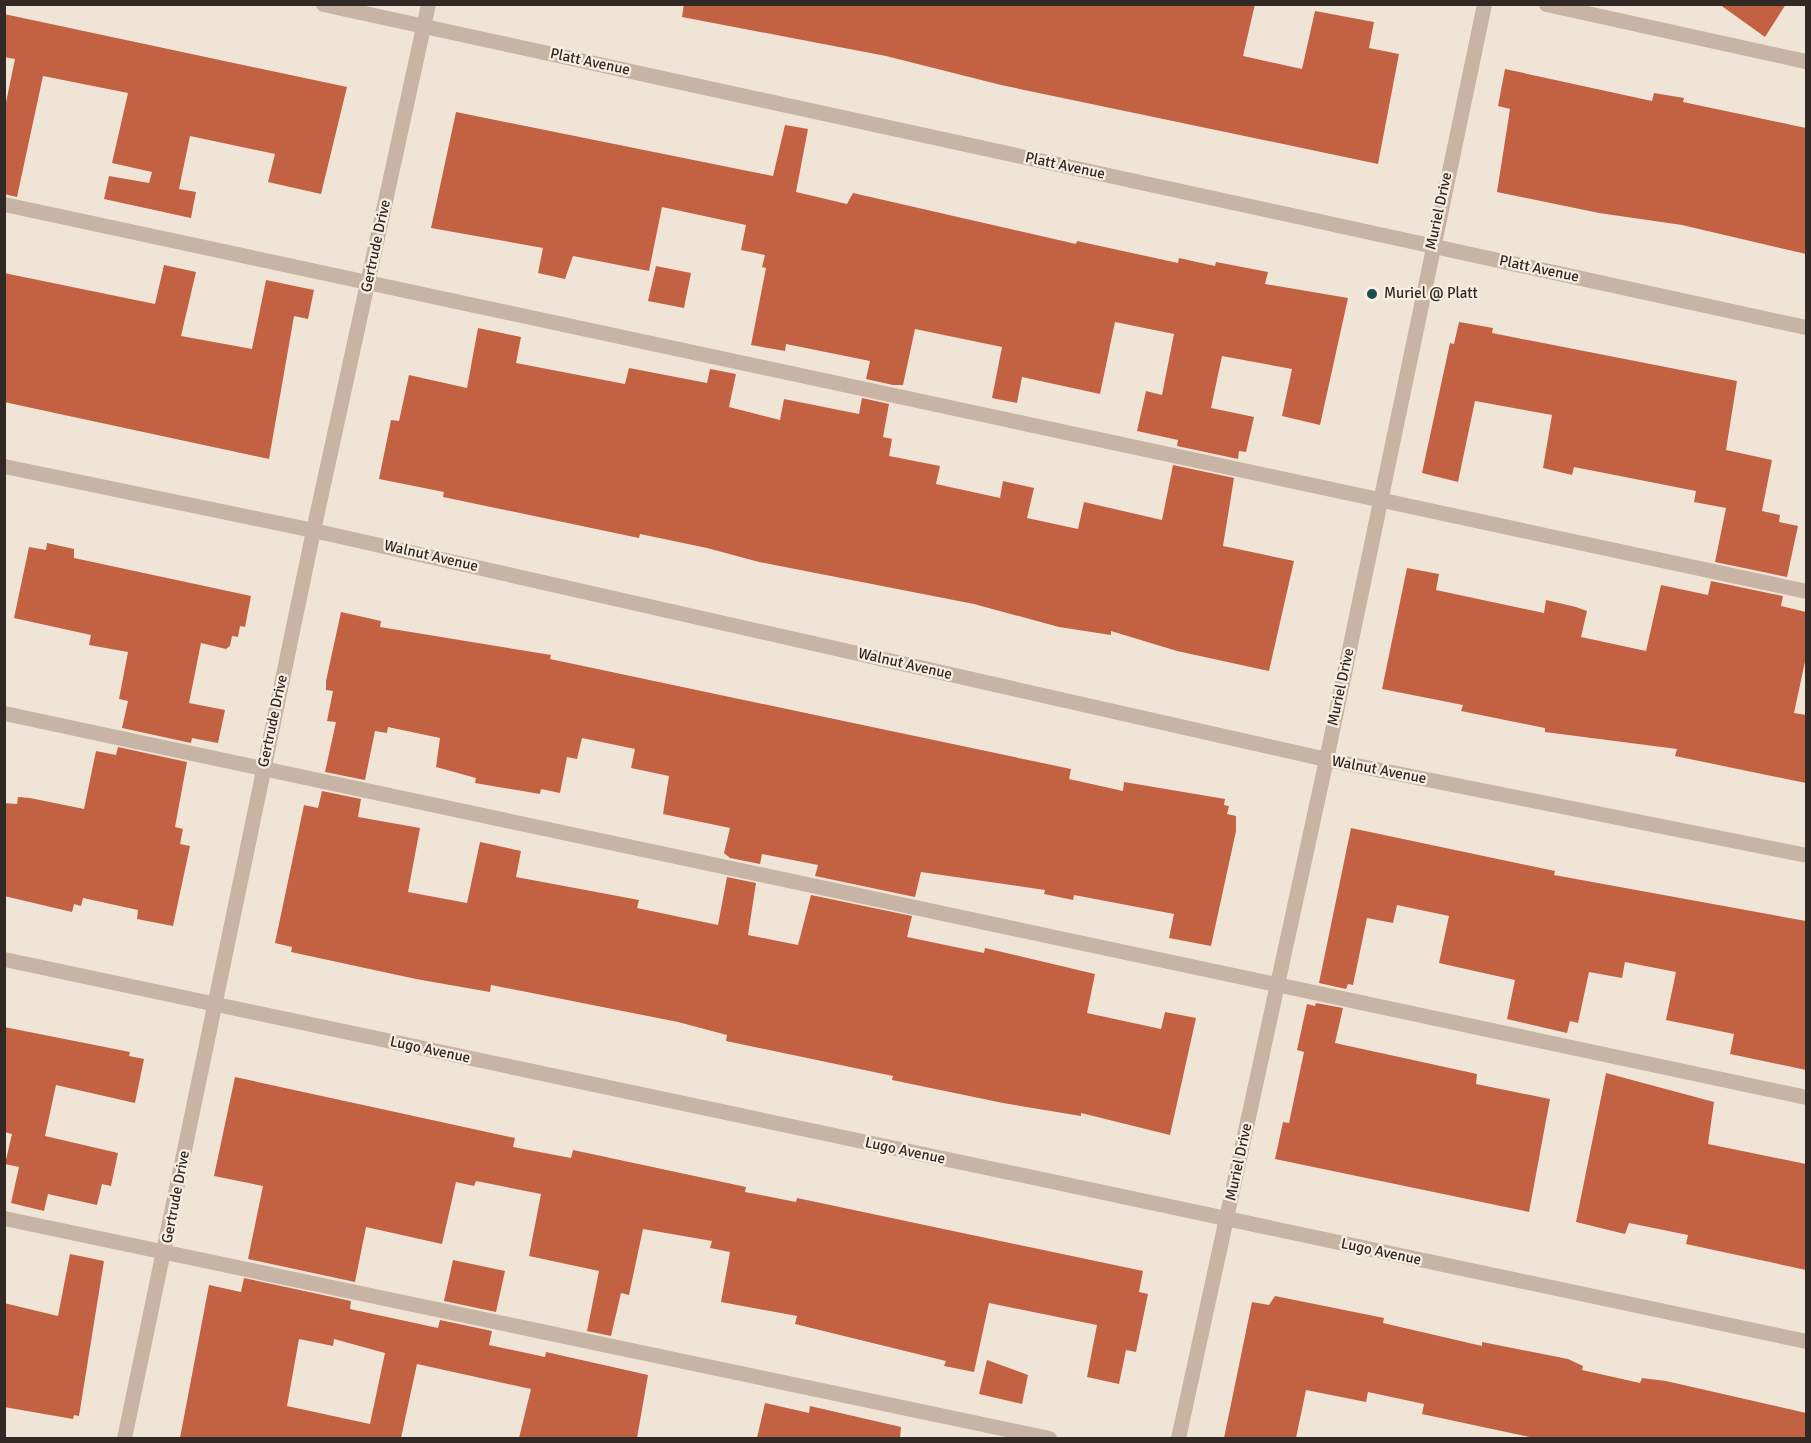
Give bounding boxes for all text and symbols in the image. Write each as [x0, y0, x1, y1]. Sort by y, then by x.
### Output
street label: Platt Avenue [548, 45, 632, 79]
street label: Platt Avenue [1023, 149, 1107, 183]
street label: Muriel Drive [1422, 171, 1456, 251]
street label: Gertrude Drive [357, 198, 395, 294]
street label: Platt Avenue [1497, 252, 1581, 286]
place label: Muriel @ Platt [1384, 285, 1478, 303]
marker: Muriel @ Platt [1365, 287, 1379, 301]
street label: Walnut Avenue [382, 536, 480, 576]
street label: Walnut Avenue [856, 644, 954, 684]
street label: Muriel Drive [1324, 647, 1358, 727]
street label: Gertrude Drive [254, 673, 292, 769]
street label: Walnut Avenue [1330, 752, 1428, 788]
street label: Lugo Avenue [388, 1033, 472, 1067]
street label: Muriel Drive [1222, 1122, 1256, 1202]
street label: Lugo Avenue [863, 1134, 947, 1168]
street label: Gertrude Drive [158, 1149, 194, 1245]
street label: Lugo Avenue [1339, 1235, 1423, 1269]

